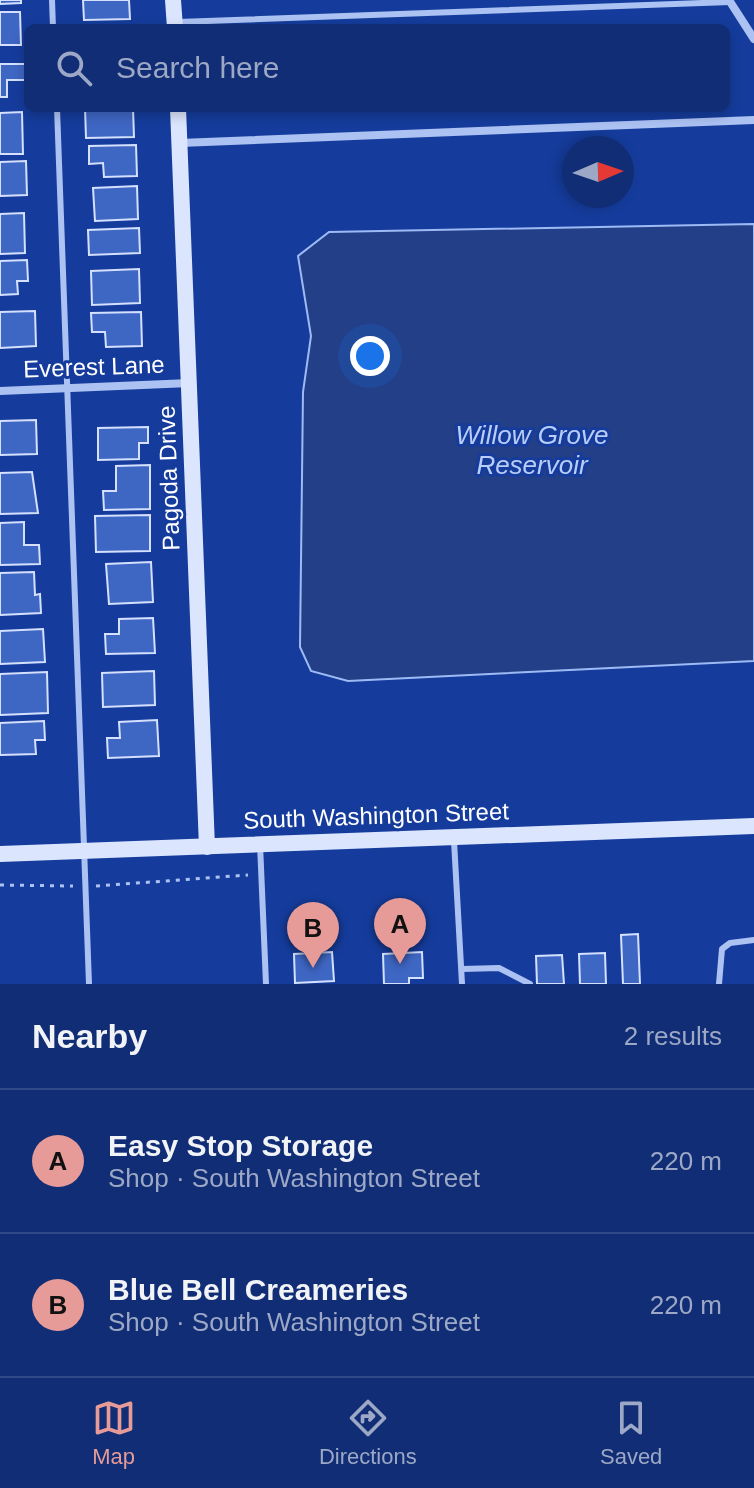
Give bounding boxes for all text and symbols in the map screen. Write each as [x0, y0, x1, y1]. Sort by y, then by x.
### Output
search box [24, 24, 730, 112]
icon: search [52, 46, 96, 90]
text: Search here [116, 51, 279, 84]
north arrow [562, 136, 634, 208]
your location [350, 336, 390, 376]
street label: Everest Lane [23, 351, 165, 382]
street label: Pagoda Drive [152, 405, 185, 551]
water label: Willow Grove Reservoir [456, 420, 608, 480]
street label: South Washington Street [243, 797, 510, 834]
pin: A [374, 898, 426, 964]
pin: B [287, 902, 339, 968]
text: Nearby [32, 1017, 147, 1055]
text: 2 results [624, 1021, 722, 1051]
text: Easy Stop Storage [108, 1129, 373, 1162]
text: A [49, 1146, 67, 1176]
text: 220 m [650, 1146, 722, 1176]
text: Shop · South Washington Street [108, 1163, 480, 1193]
text: Blue Bell Creameries [108, 1273, 408, 1306]
text: B [49, 1290, 67, 1320]
text: 220 m [650, 1290, 722, 1320]
text: Shop · South Washington Street [108, 1307, 480, 1337]
tab: Map [92, 1396, 136, 1470]
tab: Directions [319, 1396, 417, 1470]
tab: Saved [600, 1396, 662, 1470]

